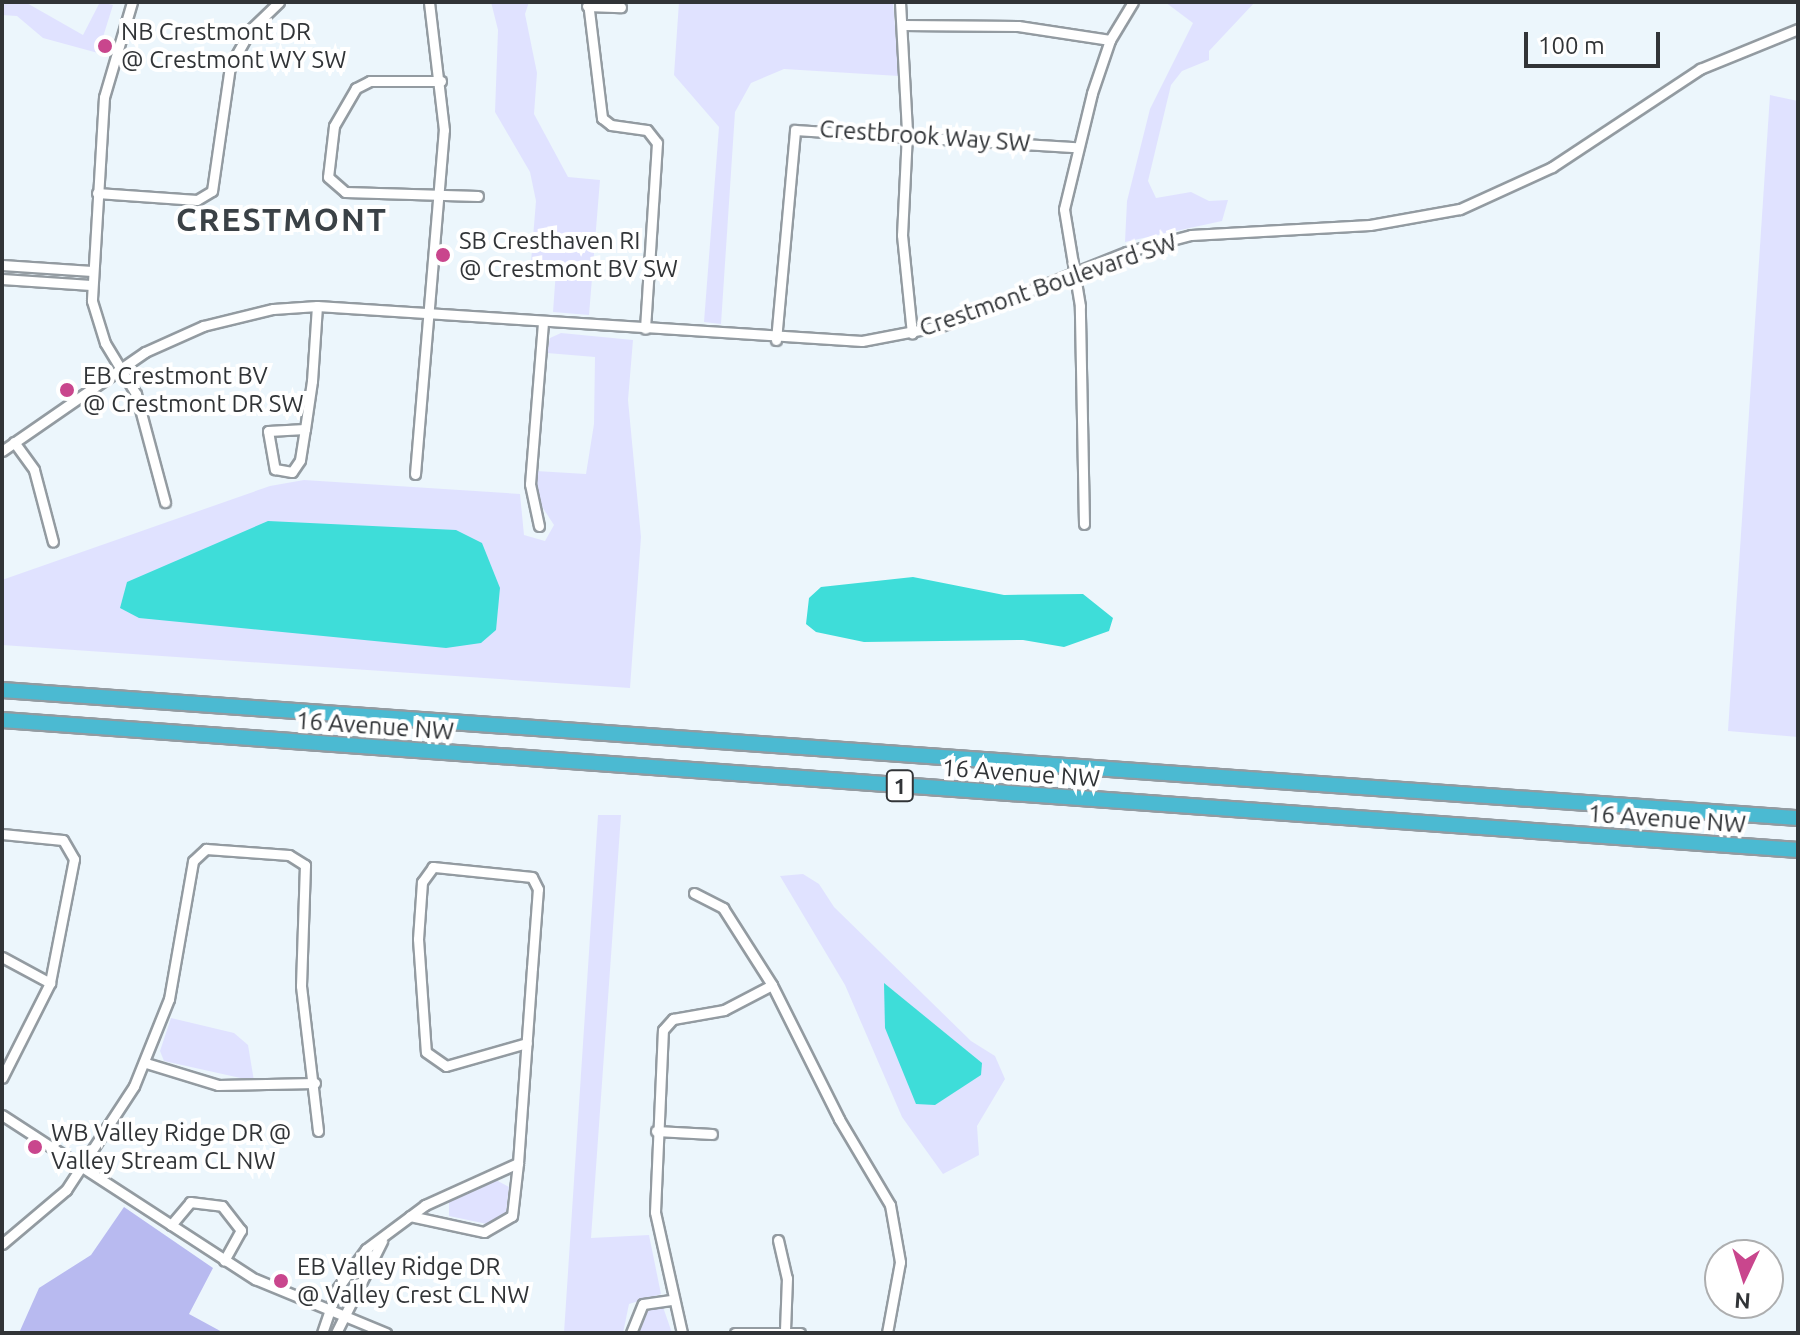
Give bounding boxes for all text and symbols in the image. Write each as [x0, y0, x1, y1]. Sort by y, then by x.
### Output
scale bar [1528, 16, 1664, 66]
place label: NB Crestmont DR @ Crestmont WY SW [121, 18, 346, 74]
text: 100 m [1538, 32, 1605, 59]
marker: NB Crestmont DR @ Crestmont WY SW [96, 37, 114, 55]
street label: Crestbrook Way SW [818, 114, 1032, 158]
district label: CRESTMONT [176, 200, 388, 238]
place label: SB Cresthaven RI @ Crestmont BV SW [459, 227, 678, 283]
street label: Crestmont Boulevard SW [916, 227, 1180, 343]
marker: SB Cresthaven RI @ Crestmont BV SW [434, 246, 452, 264]
place label: EB Crestmont BV @ Crestmont DR SW [83, 362, 304, 418]
marker: EB Crestmont BV @ Crestmont DR SW [58, 381, 76, 399]
street label: 16 Avenue NW [295, 706, 455, 746]
street label: 16 Avenue NW [941, 753, 1101, 793]
road number: 1 [884, 768, 916, 804]
street label: 16 Avenue NW [1587, 799, 1747, 839]
place label: WB Valley Ridge DR @ Valley Stream CL NW [51, 1119, 291, 1175]
marker: WB Valley Ridge DR @ Valley Stream CL NW [26, 1138, 44, 1156]
north arrow [1704, 1239, 1784, 1319]
place label: EB Valley Ridge DR @ Valley Crest CL NW [297, 1253, 529, 1309]
marker: EB Valley Ridge DR @ Valley Crest CL NW [272, 1272, 290, 1290]
text: N [1733, 1288, 1752, 1314]

